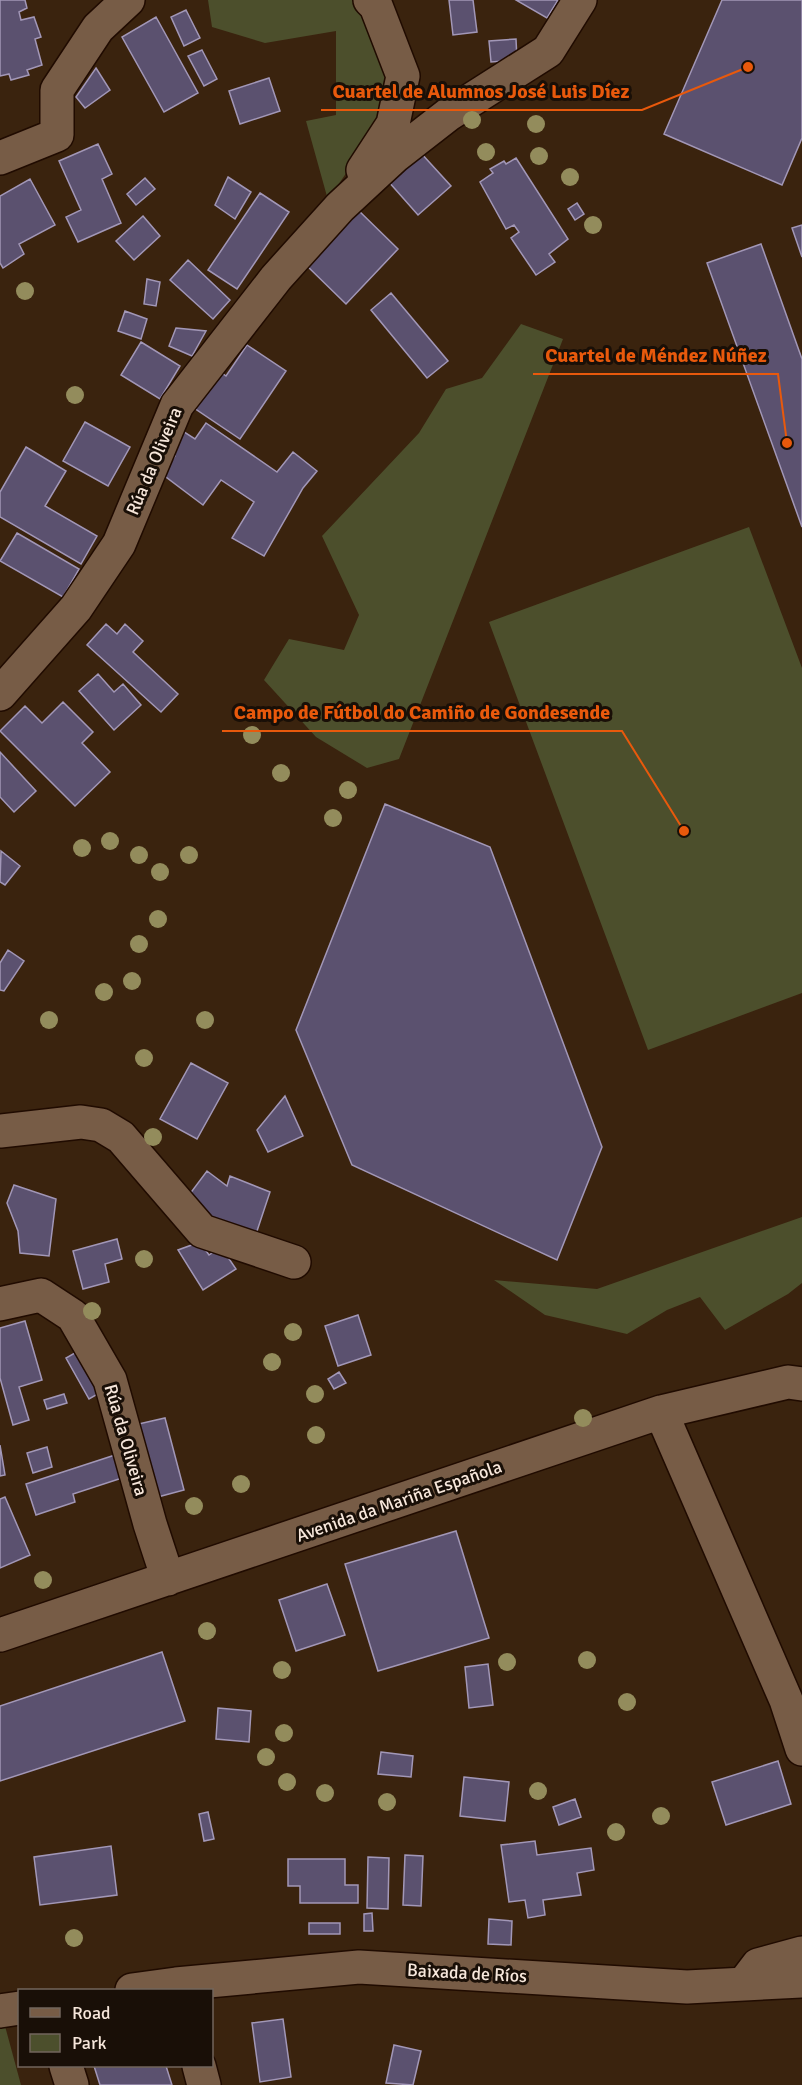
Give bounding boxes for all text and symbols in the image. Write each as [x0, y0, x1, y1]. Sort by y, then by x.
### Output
callout: Cuartel de Alumnos José Luis Díez [321, 72, 642, 110]
text: Cuartel de Alumnos José Luis Díez [332, 79, 630, 104]
callout: Cuartel de Méndez Núñez [533, 336, 778, 374]
text: Cuartel de Méndez Núñez [545, 343, 767, 368]
street label: Rúa da Oliveira [121, 404, 187, 518]
callout: Campo de Fútbol do Camiño de Gondesende [222, 693, 622, 731]
text: Campo de Fútbol do Camiño de Gondesende [234, 700, 610, 725]
street label: Rúa da Oliveira [100, 1382, 152, 1498]
street label: Avenida da Mariña Española [293, 1455, 505, 1547]
street label: Baixada de Ríos [406, 1959, 528, 1987]
legend [18, 1989, 213, 2067]
text: Road [72, 2002, 111, 2024]
text: Park [72, 2032, 107, 2054]

